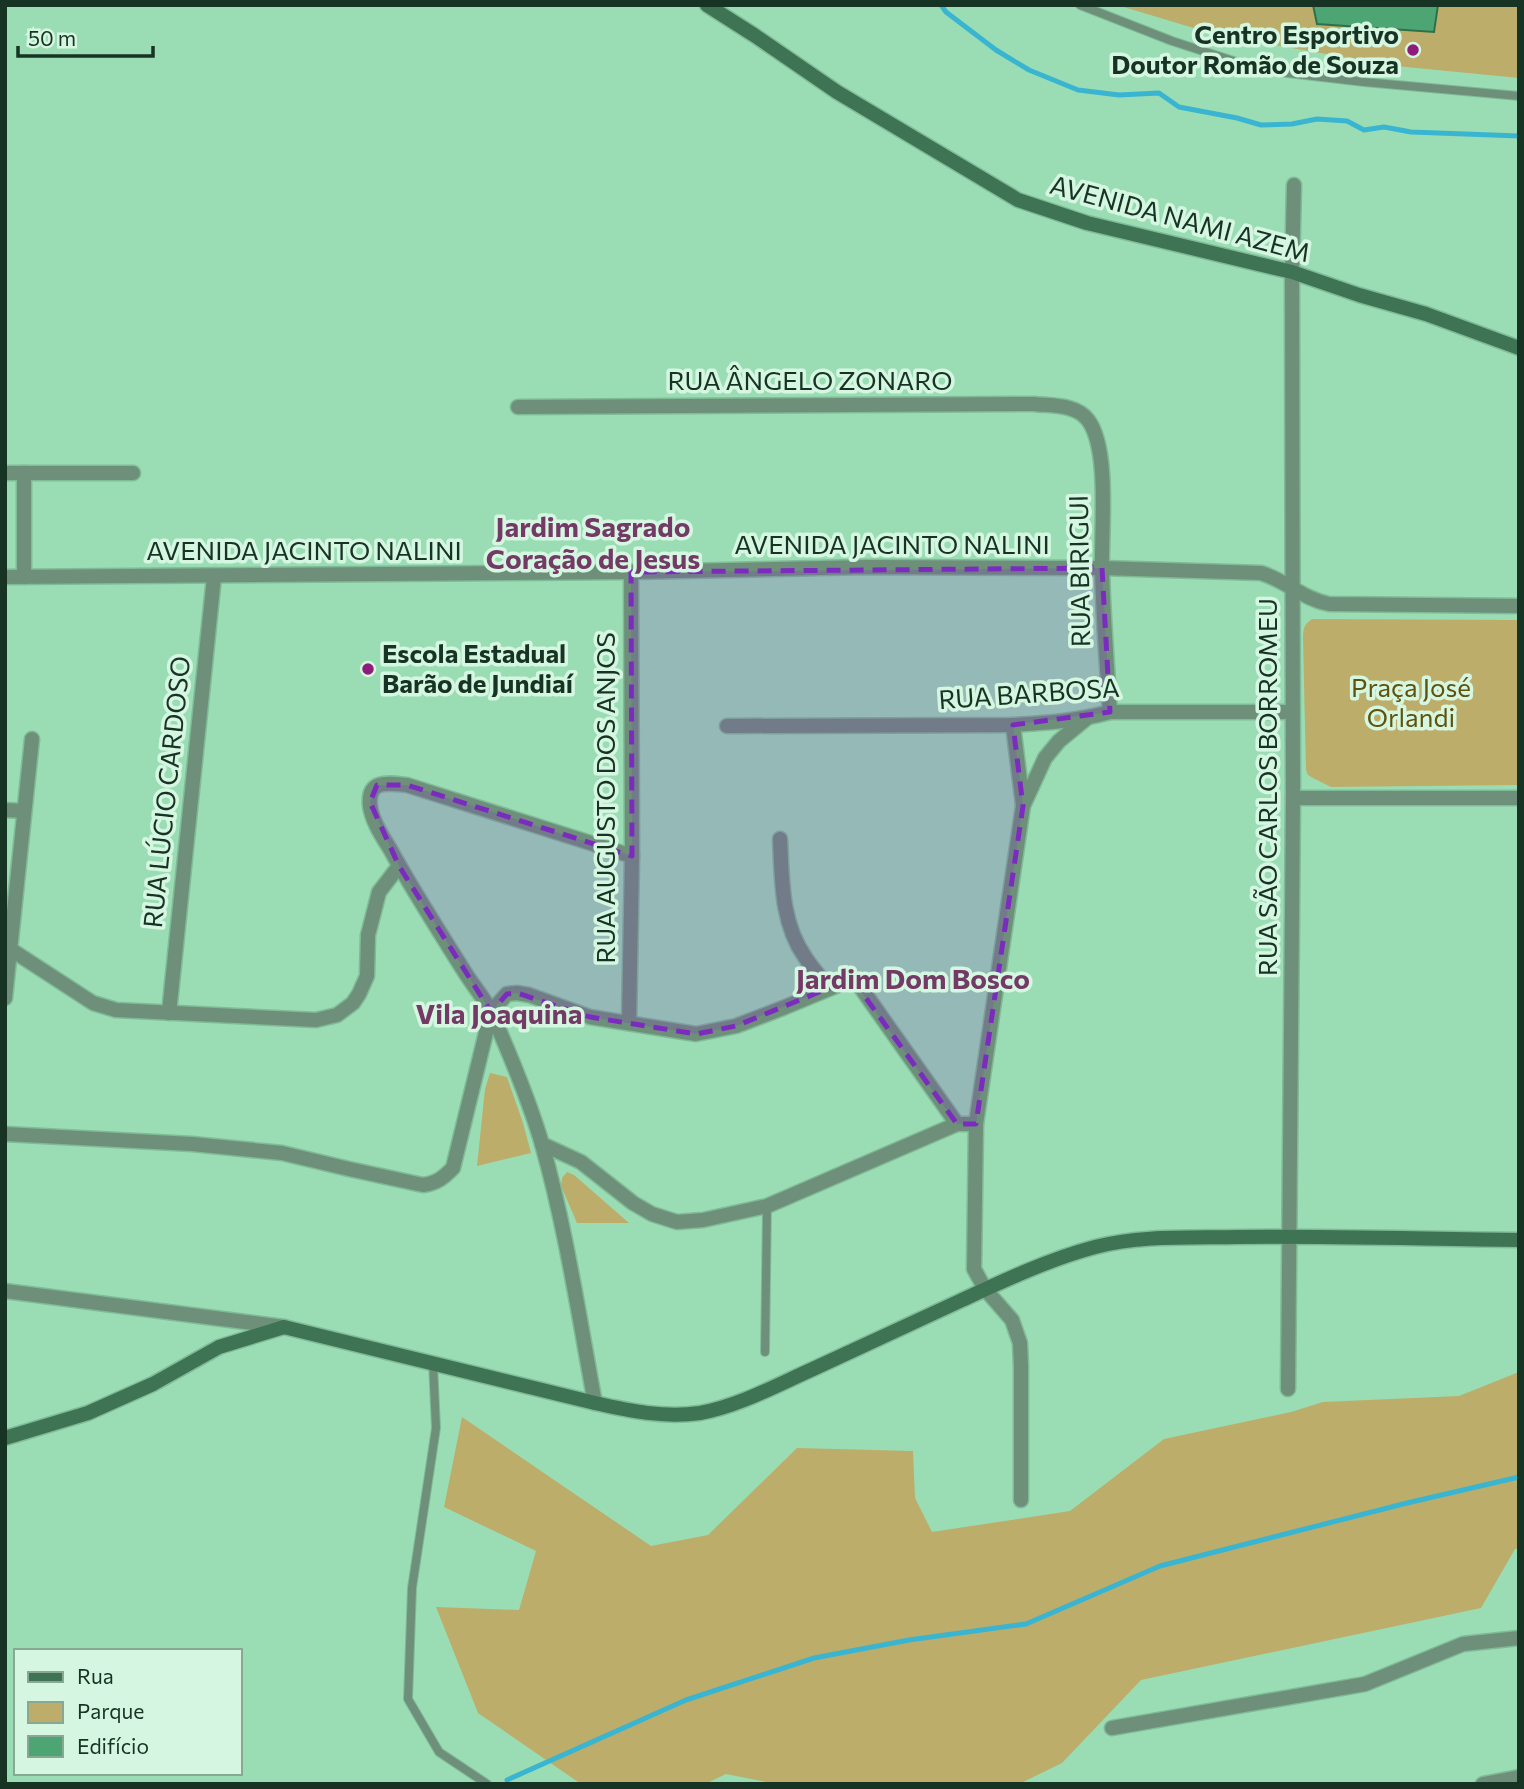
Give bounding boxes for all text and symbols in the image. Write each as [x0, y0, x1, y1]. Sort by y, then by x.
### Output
scale bar [18, 14, 152, 58]
place label: Centro Esportivo Doutor Romão de Souza [1111, 18, 1399, 79]
text: 50 m [28, 25, 76, 50]
marker: Centro Esportivo Doutor Romão de Souza [1405, 42, 1421, 58]
street label: AVENIDA NAMI AZEM [1047, 168, 1314, 267]
street label: RUA ÂNGELO ZONARO [668, 364, 952, 395]
street label: RUA BIRIGUI [1062, 495, 1095, 647]
district label: Jardim Sagrado Coração de Jesus [486, 509, 700, 575]
street label: AVENIDA JACINTO NALINI [734, 528, 1050, 559]
street label: AVENIDA JACINTO NALINI [146, 534, 462, 565]
street label: RUA SÃO CARLOS BORROMEU [1251, 598, 1282, 976]
street label: RUA AUGUSTO DOS ANJOS [589, 632, 620, 964]
place label: Escola Estadual Barão de Jundiaí [382, 637, 575, 698]
street label: RUA LÚCIO CARDOSO [136, 654, 195, 929]
marker: Escola Estadual Barão de Jundiaí [360, 661, 376, 677]
street label: RUA BARBOSA [937, 671, 1120, 714]
park label: Praça José Orlandi [1351, 671, 1471, 732]
district label: Jardim Dom Bosco [796, 961, 1030, 995]
district label: Vila Joaquina [415, 996, 583, 1030]
legend [14, 1649, 242, 1775]
text: Rua [77, 1663, 114, 1688]
text: Parque [77, 1698, 144, 1723]
text: Edifício [77, 1733, 149, 1758]

